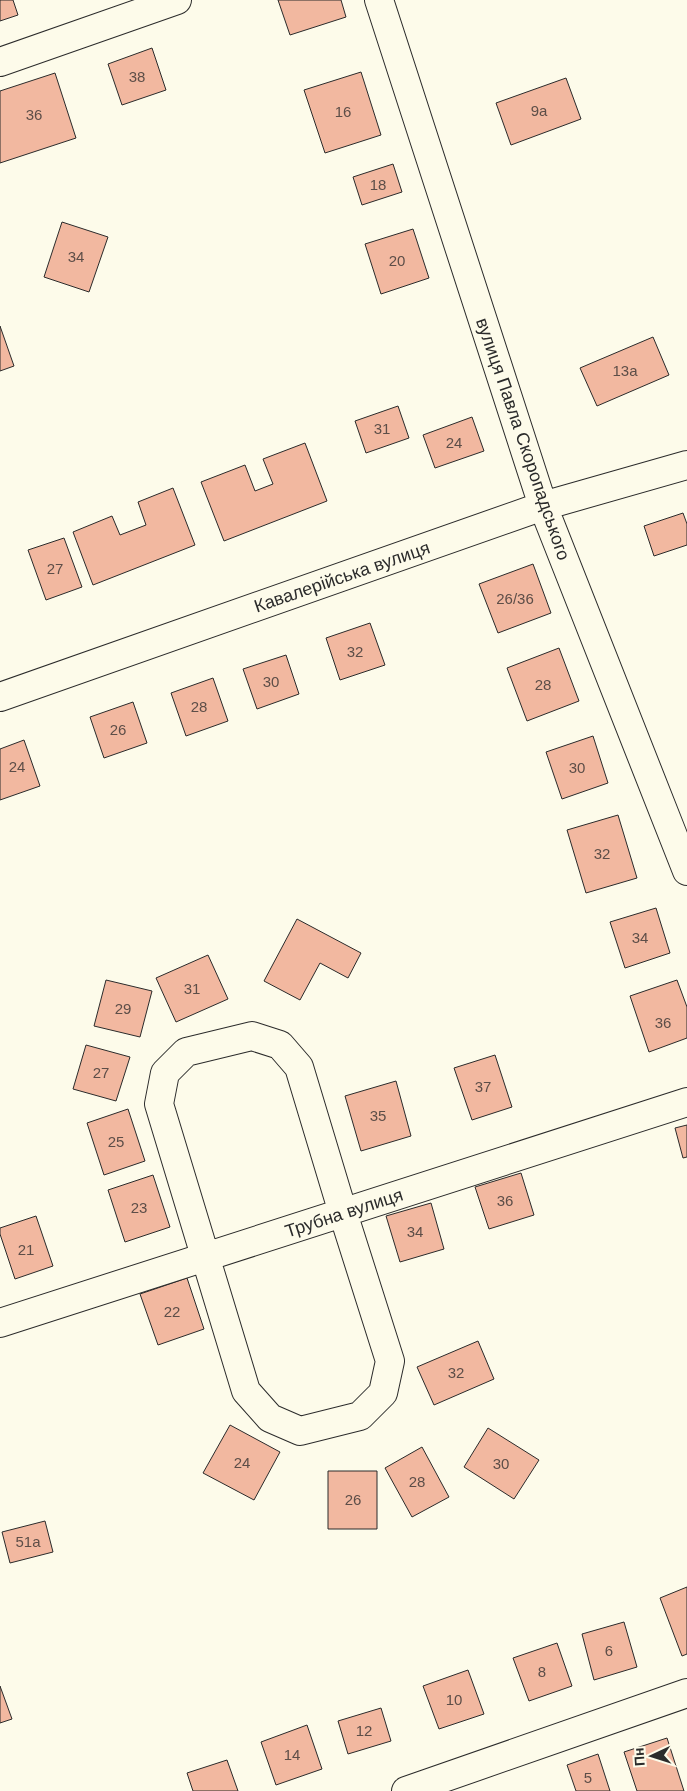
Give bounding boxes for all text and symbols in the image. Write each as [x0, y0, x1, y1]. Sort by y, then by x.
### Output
house number: 38 [129, 68, 145, 85]
house number: 9а [531, 102, 548, 119]
house number: 16 [335, 103, 351, 120]
house number: 36 [26, 106, 42, 123]
house number: 18 [370, 176, 386, 193]
house number: 34 [68, 248, 84, 265]
house number: 20 [389, 252, 405, 269]
street label: вулиця Павла Скоропадського [472, 315, 574, 563]
house number: 13а [612, 362, 638, 379]
house number: 31 [374, 420, 390, 437]
house number: 24 [446, 434, 462, 451]
street label: Кавалерійська вулиця [252, 538, 432, 616]
house number: 27 [47, 560, 63, 577]
house number: 26/36 [496, 590, 534, 607]
house number: 32 [347, 643, 363, 660]
house number: 30 [263, 673, 279, 690]
house number: 28 [535, 676, 551, 693]
house number: 28 [191, 698, 207, 715]
house number: 26 [110, 721, 126, 738]
house number: 24 [9, 758, 25, 775]
house number: 30 [569, 759, 585, 776]
house number: 32 [594, 845, 610, 862]
house number: 34 [632, 929, 648, 946]
house number: 31 [184, 980, 200, 997]
house number: 29 [115, 1000, 131, 1017]
house number: 36 [655, 1014, 671, 1031]
house number: 27 [93, 1064, 109, 1081]
house number: 37 [475, 1078, 491, 1095]
house number: 35 [370, 1107, 386, 1124]
house number: 25 [108, 1133, 124, 1150]
street label: Трубна вулиця [283, 1185, 405, 1241]
house number: 36 [497, 1192, 513, 1209]
house number: 23 [131, 1199, 147, 1216]
house number: 34 [407, 1223, 423, 1240]
house number: 21 [18, 1241, 34, 1258]
house number: 22 [164, 1303, 180, 1320]
house number: 32 [448, 1364, 464, 1381]
house number: 24 [234, 1454, 250, 1471]
house number: 30 [493, 1455, 509, 1472]
house number: 28 [409, 1473, 425, 1490]
house number: 26 [345, 1491, 361, 1508]
house number: 51а [15, 1533, 41, 1550]
house number: 6 [605, 1642, 613, 1659]
house number: 8 [538, 1663, 546, 1680]
house number: 10 [446, 1691, 462, 1708]
house number: 12 [356, 1722, 372, 1739]
north arrow [627, 1731, 677, 1781]
house number: 14 [284, 1746, 300, 1763]
text: Пн [630, 1747, 648, 1767]
house number: 5 [584, 1769, 592, 1786]

